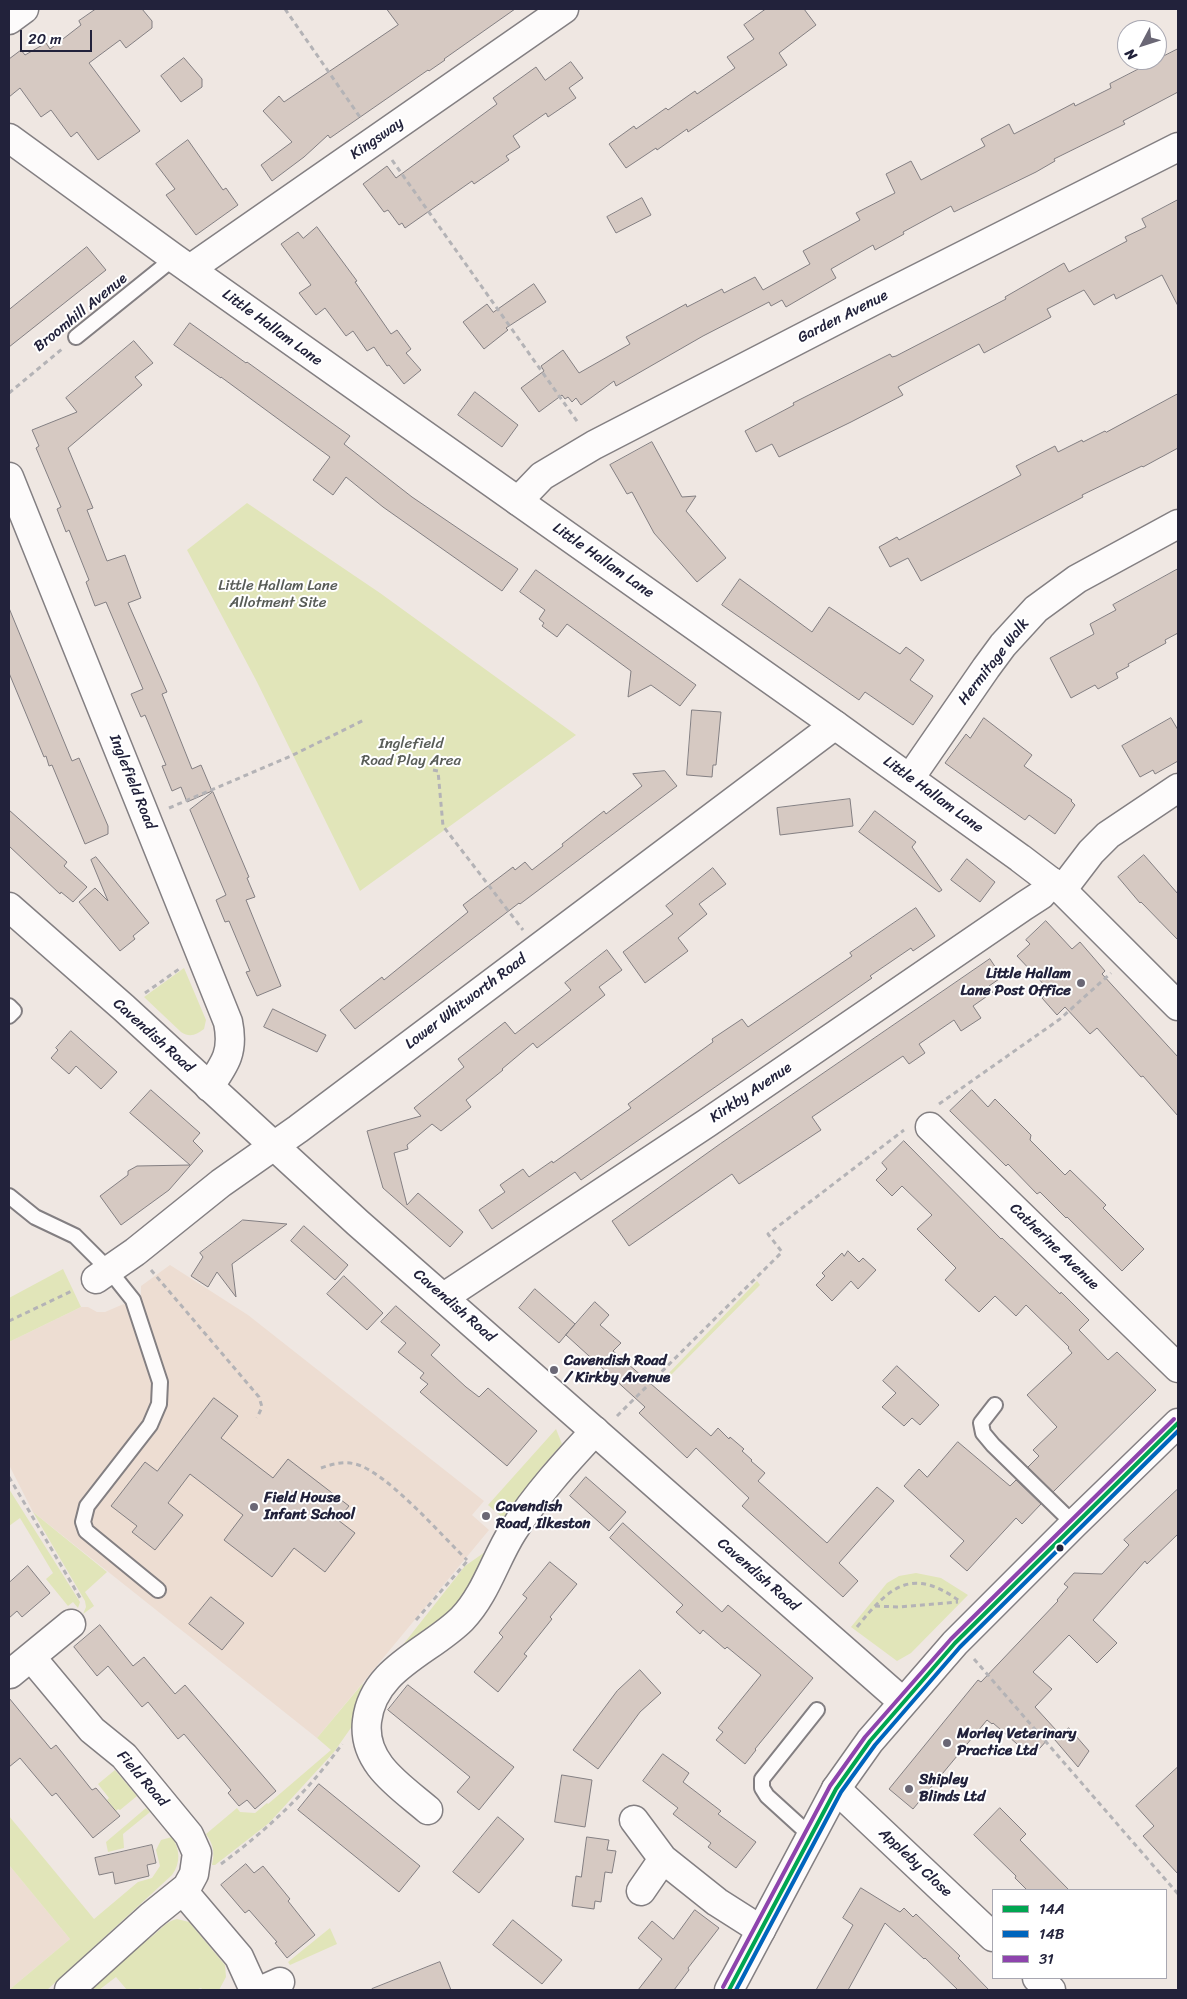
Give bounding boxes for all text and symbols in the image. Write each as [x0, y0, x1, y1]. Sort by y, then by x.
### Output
scale bar [22, 20, 95, 52]
north arrow [1117, 20, 1167, 70]
text: 20 m [28, 26, 62, 52]
text: N [1118, 43, 1144, 66]
street label: Kingsway [347, 114, 407, 164]
street label: Broomhill Avenue [31, 270, 131, 356]
street label: Little Hallam Lane [218, 286, 326, 370]
street label: Garden Avenue [795, 287, 891, 347]
street label: Little Hallam Lane [549, 519, 657, 603]
park label: Little Hallam Lane Allotment Site [218, 577, 338, 612]
street label: Hermitage Walk [955, 615, 1033, 709]
street label: Inglefield Road [105, 732, 159, 832]
park label: Inglefield Road Play Area [361, 735, 461, 770]
street label: Little Hallam Lane [879, 753, 987, 837]
street label: Lower Whitworth Road [402, 950, 530, 1054]
place label: Little Hallam Lane Post Office [960, 965, 1071, 1000]
marker: Little Hallam Lane Post Office [1075, 977, 1087, 989]
street label: Cavendish Road [109, 995, 197, 1077]
street label: Kirkby Avenue [707, 1059, 795, 1127]
street label: Catherine Avenue [1006, 1200, 1102, 1294]
street label: Cavendish Road [409, 1266, 499, 1346]
place label: Cavendish Road / Kirkby Avenue [564, 1352, 670, 1387]
marker: Cavendish Road / Kirkby Avenue [548, 1364, 560, 1376]
place label: Field House Infant School [264, 1489, 355, 1524]
place label: Cavendish Road, Ilkeston [496, 1498, 590, 1533]
marker: Field House Infant School [248, 1501, 260, 1513]
marker: Cavendish Road, Ilkeston [480, 1510, 492, 1522]
street label: Cavendish Road [713, 1535, 803, 1615]
unlabelled marker [1055, 1543, 1065, 1553]
place label: Morley Veterinary Practice Ltd [957, 1725, 1076, 1760]
marker: Morley Veterinary Practice Ltd [941, 1737, 953, 1749]
street label: Field Road [113, 1747, 171, 1811]
place label: Shipley Blinds Ltd [919, 1771, 985, 1806]
marker: Shipley Blinds Ltd [903, 1783, 915, 1795]
street label: Appleby Close [875, 1825, 955, 1901]
legend [992, 1889, 1167, 1979]
text: 14A [1039, 1896, 1065, 1922]
text: 14B [1039, 1921, 1064, 1947]
text: 31 [1039, 1946, 1054, 1972]

